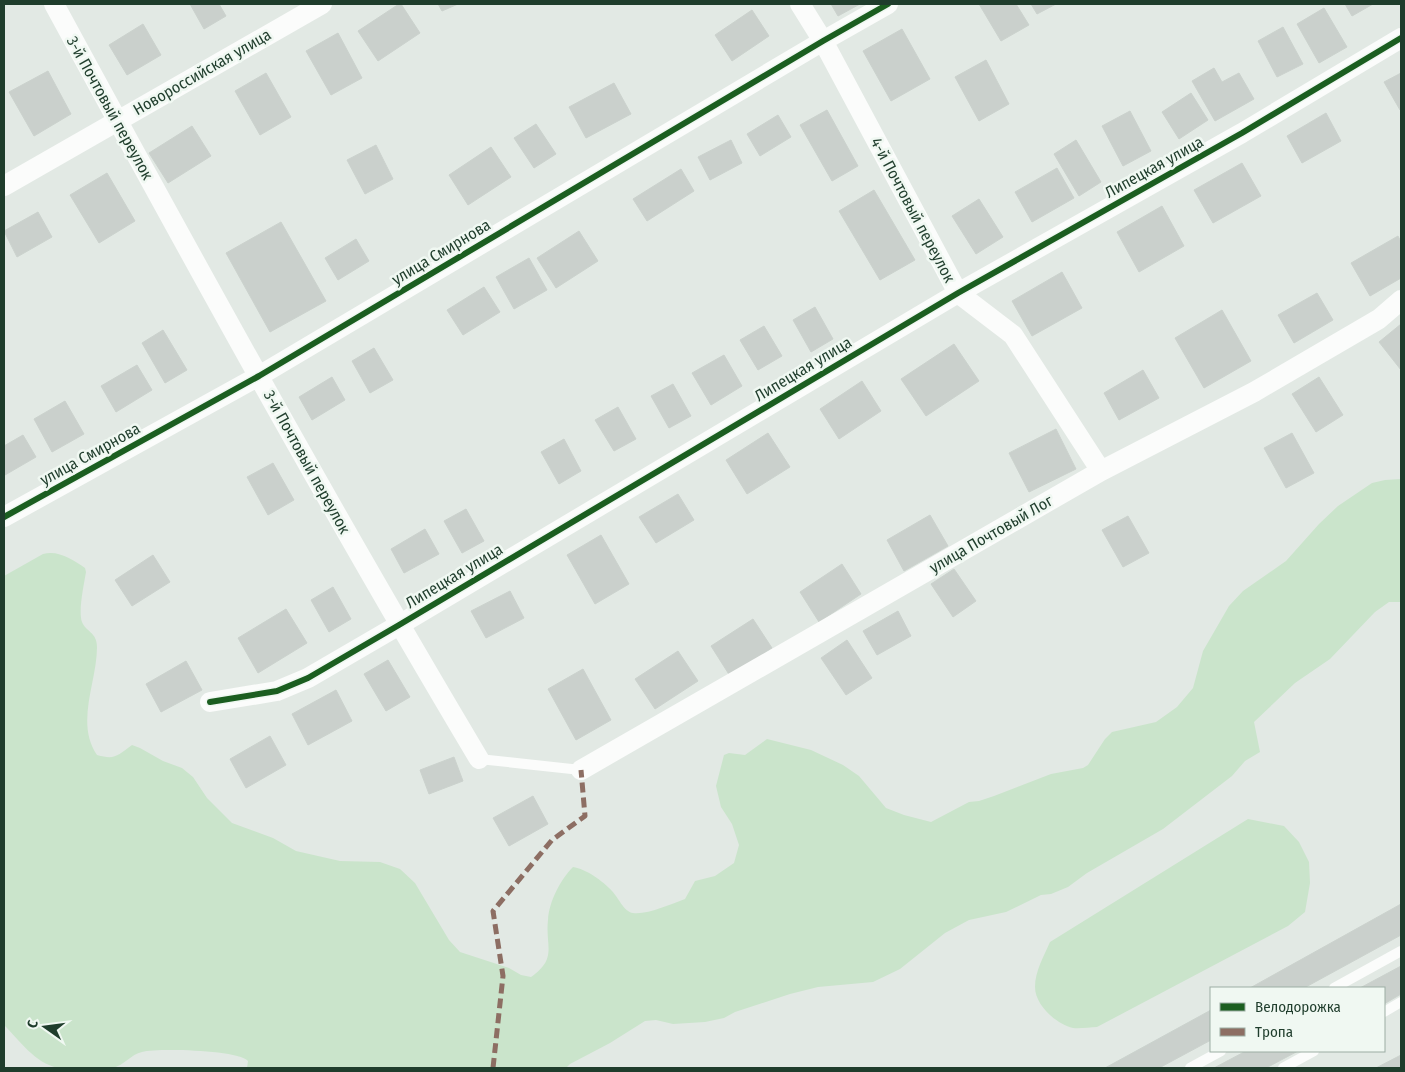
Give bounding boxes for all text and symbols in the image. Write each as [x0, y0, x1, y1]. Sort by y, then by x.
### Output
street label: Новороссийская улица [130, 25, 274, 119]
street label: 3-й Почтовый переулок [63, 33, 158, 183]
street label: Липецкая улица [1101, 132, 1207, 202]
street label: 4-й Почтовый переулок [867, 134, 959, 286]
street label: улица Смирнова [388, 215, 494, 289]
street label: Липецкая улица [751, 333, 855, 405]
street label: 3-й Почтовый переулок [260, 387, 355, 537]
street label: улица Смирнова [37, 419, 143, 489]
street label: улица Почтовый Лог [926, 491, 1057, 577]
street label: Липецкая улица [402, 540, 506, 612]
legend [1210, 987, 1385, 1052]
text: Велодорожка [1255, 998, 1341, 1016]
north arrow [20, 1002, 70, 1052]
text: С [24, 1018, 42, 1030]
text: Тропа [1255, 1023, 1293, 1041]

